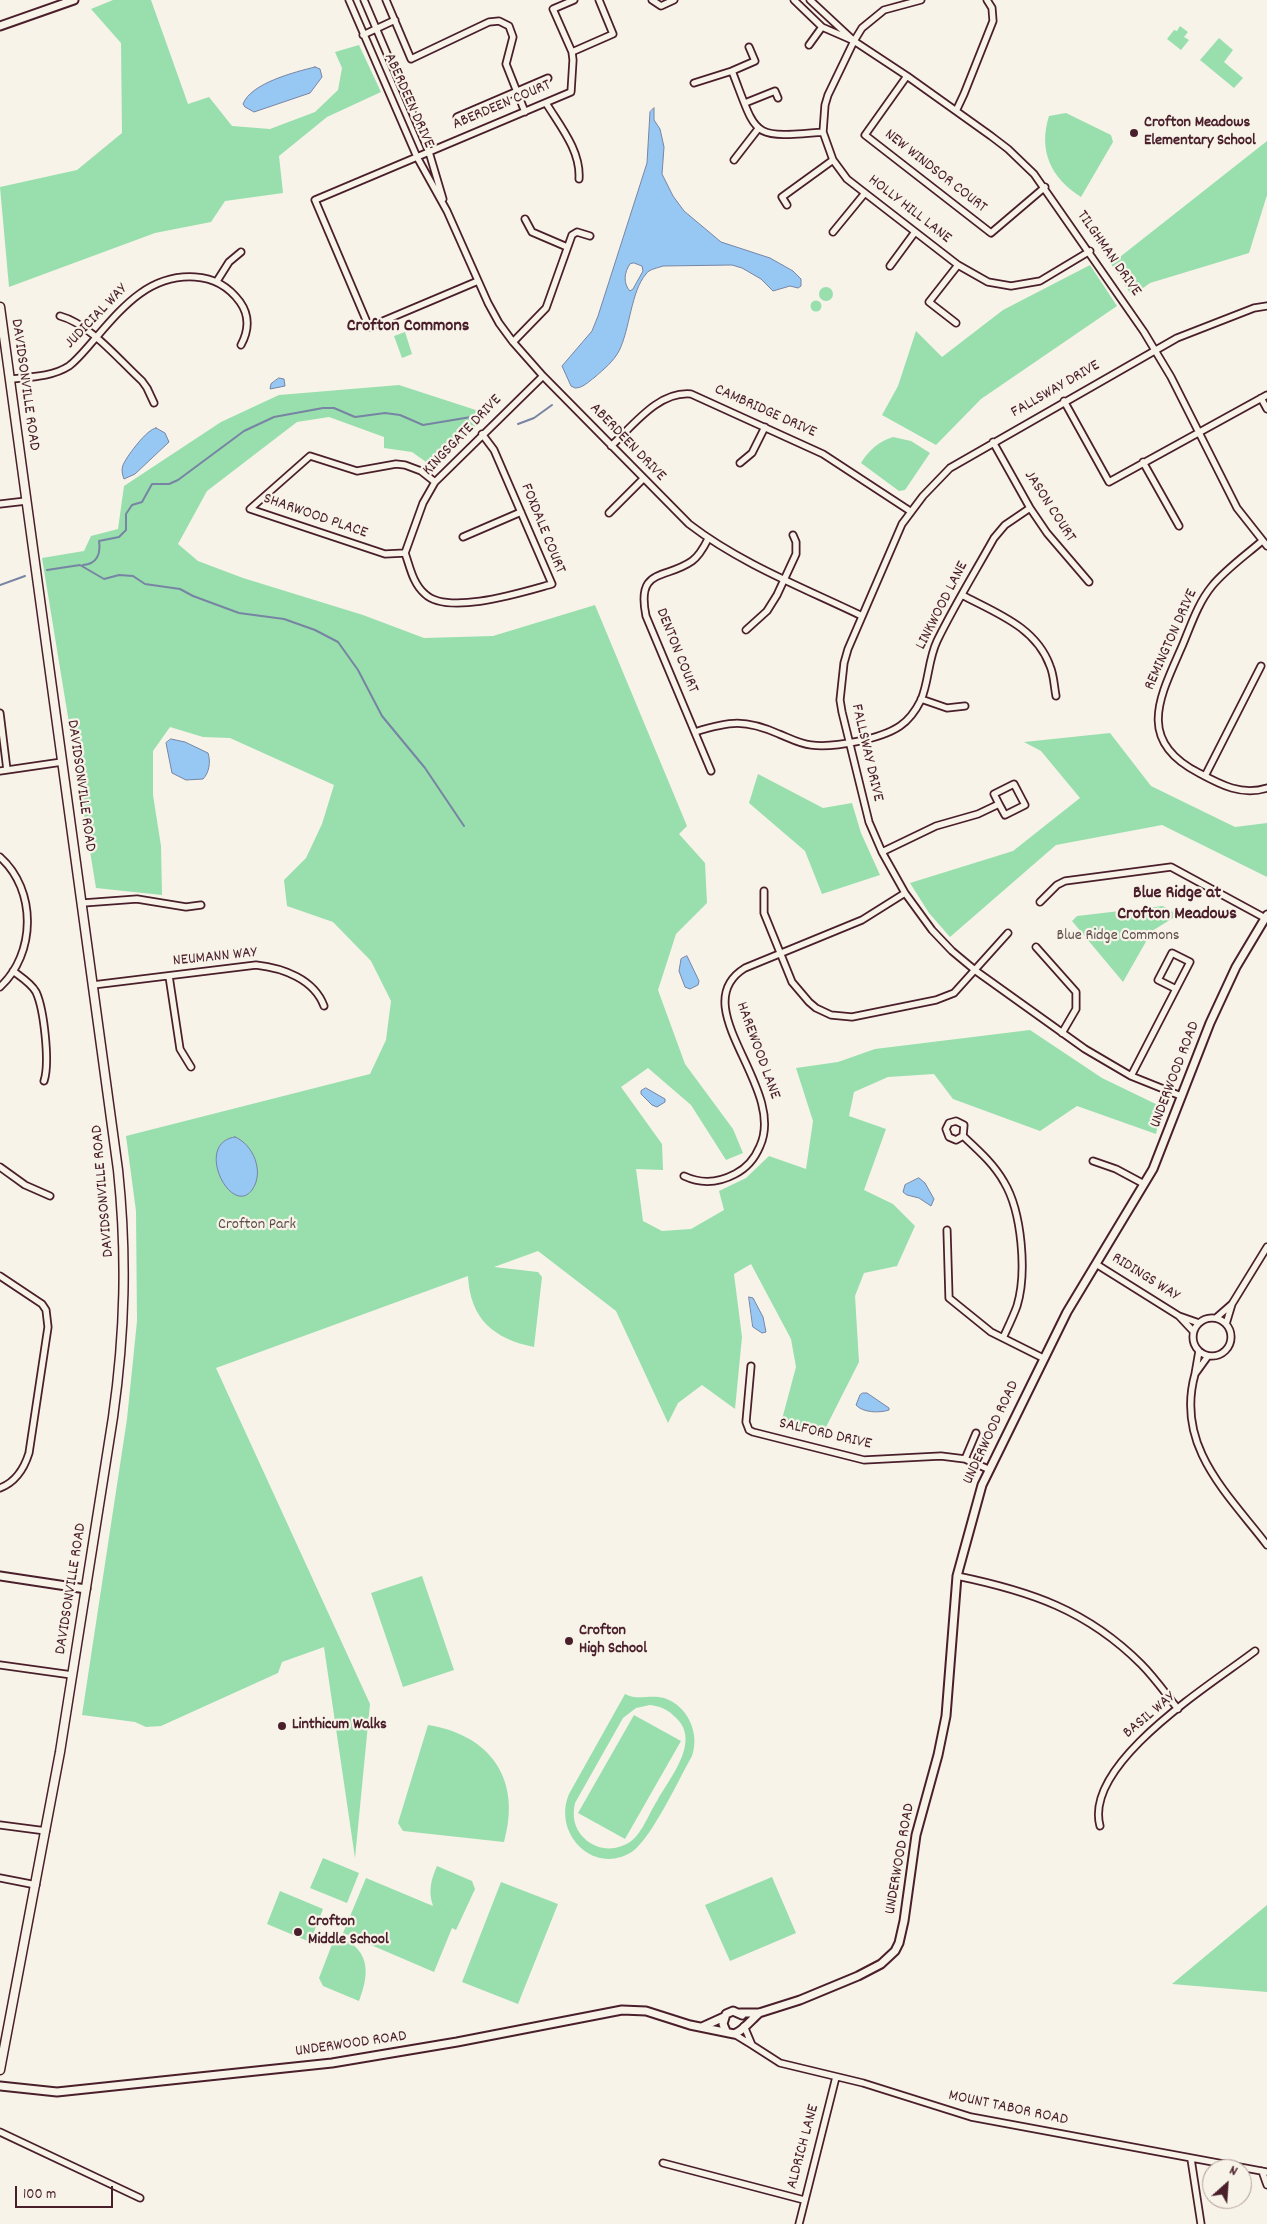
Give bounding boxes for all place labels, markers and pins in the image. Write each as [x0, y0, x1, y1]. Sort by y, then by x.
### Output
place label: Crofton Meadows Elementary School [1144, 114, 1256, 152]
marker: Crofton Meadows Elementary School [1128, 127, 1140, 139]
place label: Crofton High School [579, 1622, 647, 1660]
marker: Crofton High School [563, 1635, 575, 1647]
place label: Linthicum Walks [292, 1716, 387, 1736]
marker: Linthicum Walks [276, 1720, 288, 1732]
place label: Crofton Middle School [308, 1913, 389, 1951]
marker: Crofton Middle School [292, 1926, 304, 1938]

